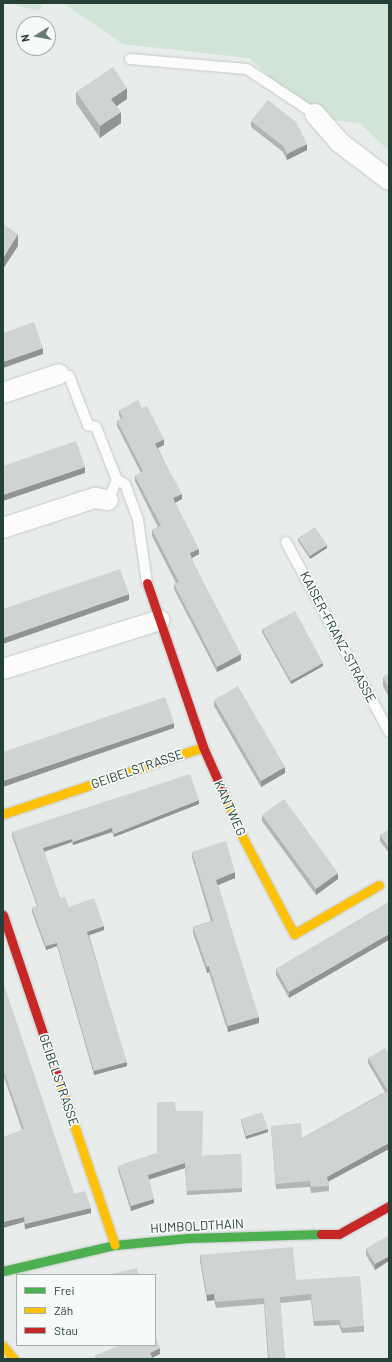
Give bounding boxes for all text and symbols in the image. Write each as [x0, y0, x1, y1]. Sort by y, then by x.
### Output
north arrow [16, 16, 56, 56]
text: N [18, 33, 32, 43]
street label: KAISER-FRANZ-STRASSE [297, 569, 379, 705]
street label: GEIBELSTRASSE [89, 746, 185, 792]
street label: KANTWEG [211, 778, 249, 838]
street label: GEIBELSTRASSE [36, 1032, 82, 1128]
street label: HUMBOLDTHAIN [150, 1216, 244, 1236]
legend [16, 1274, 156, 1346]
text: Frei [54, 1283, 74, 1297]
text: Zäh [54, 1303, 73, 1317]
text: Stau [54, 1323, 78, 1337]

